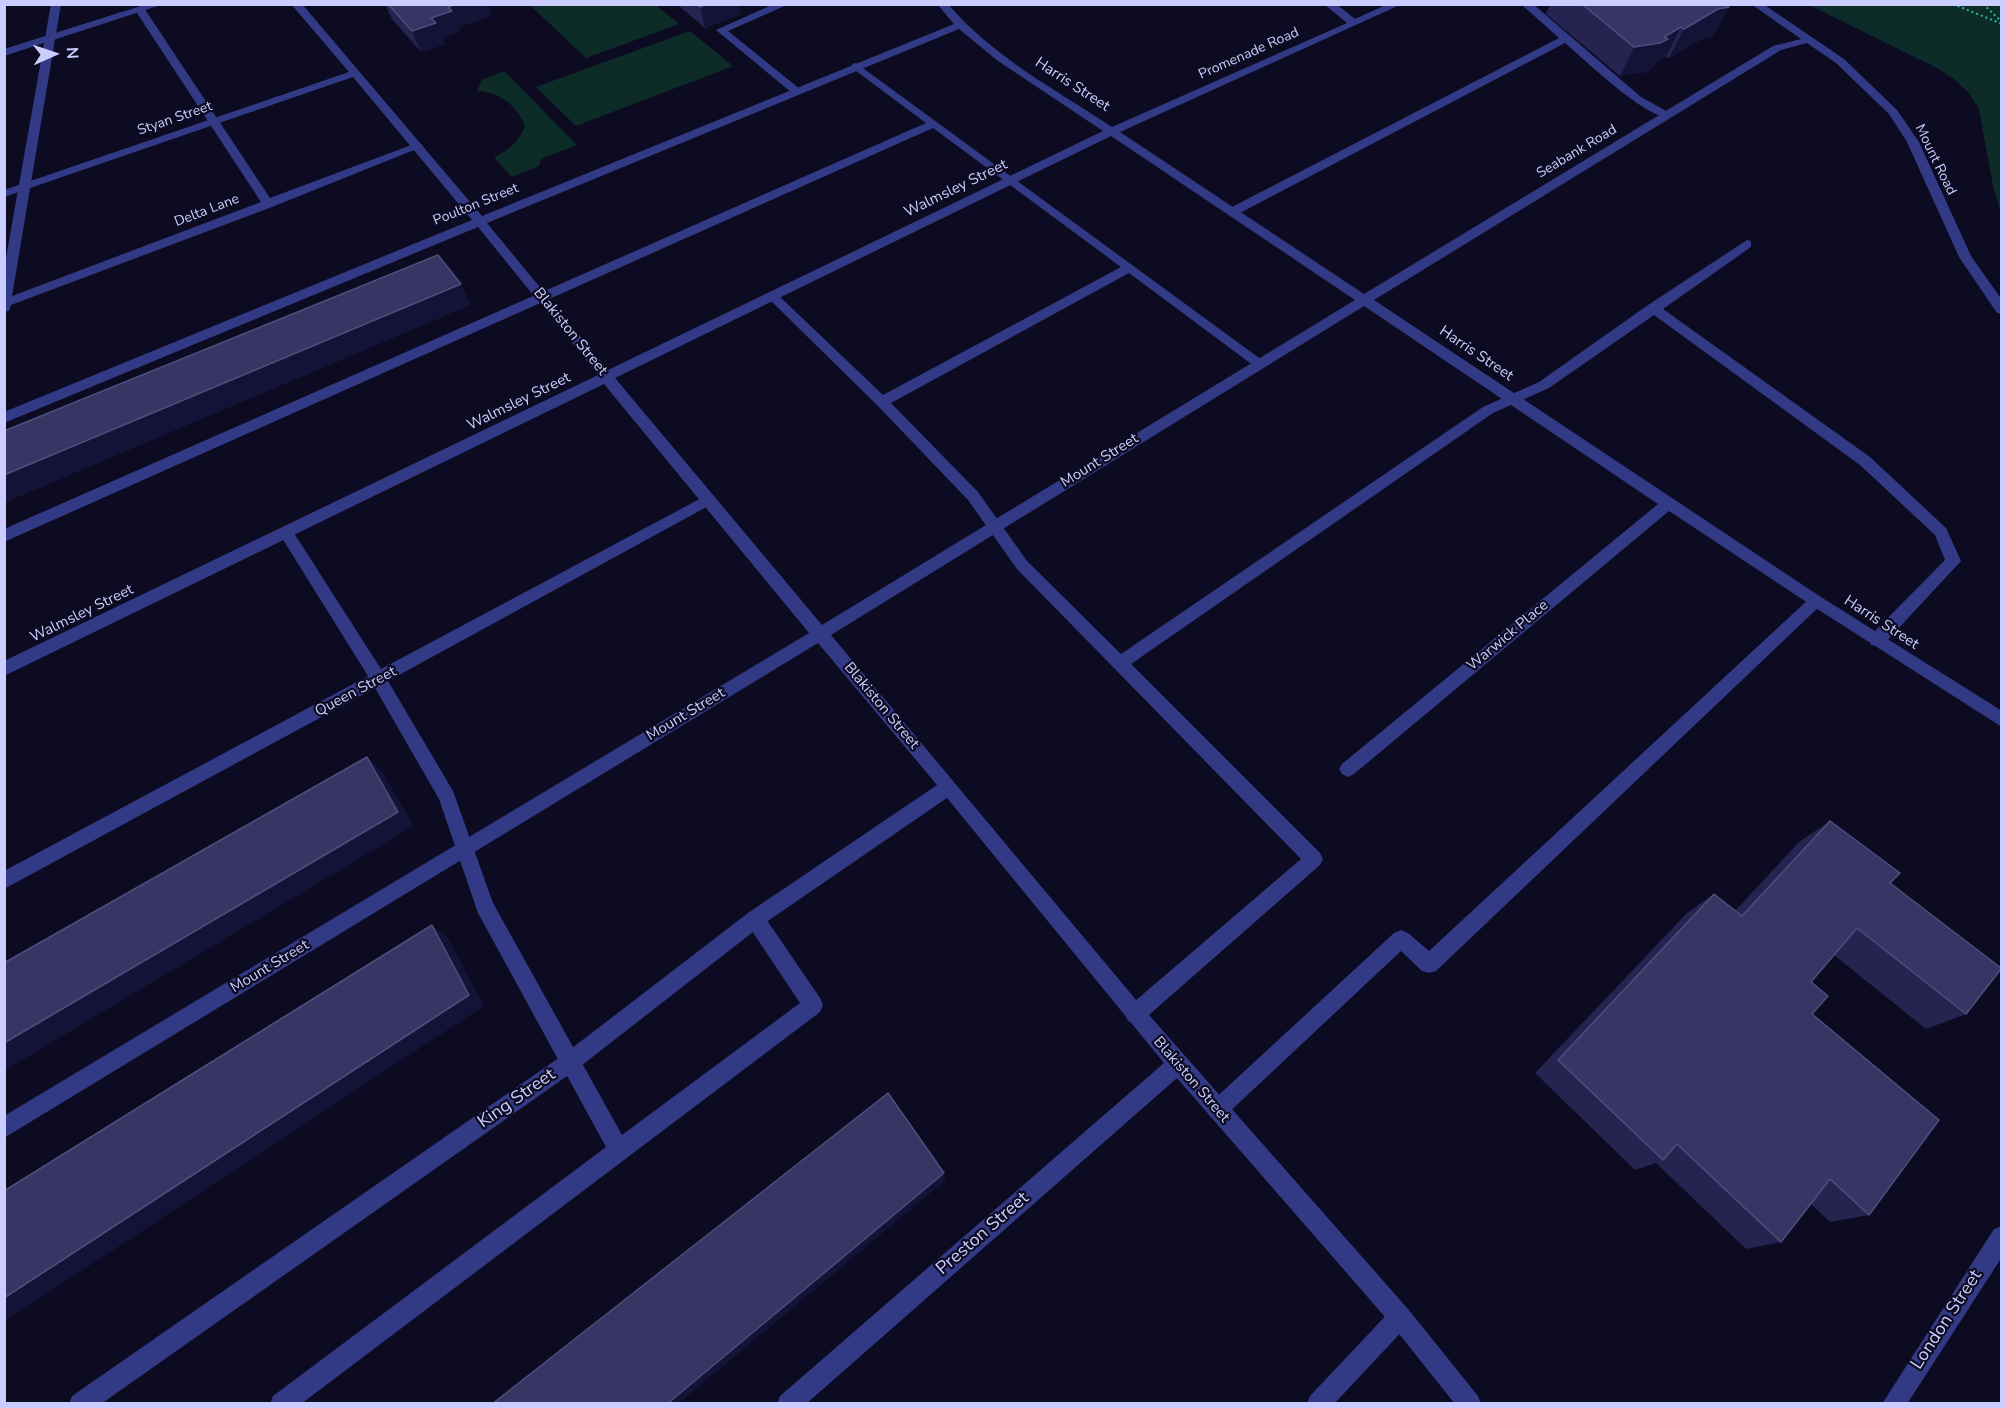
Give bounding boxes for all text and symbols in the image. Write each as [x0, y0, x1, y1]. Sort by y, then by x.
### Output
north arrow [24, 24, 84, 84]
street label: Promenade Road [1196, 24, 1302, 84]
text: N [61, 47, 83, 60]
street label: Harris Street [1031, 54, 1113, 116]
street label: Styan Street [135, 98, 215, 140]
street label: Seabank Road [1534, 122, 1620, 182]
street label: Mount Road [1911, 122, 1959, 198]
street label: Walmsley Street [901, 156, 1011, 222]
street label: Poulton Street [431, 180, 521, 230]
street label: Delta Lane [172, 191, 242, 231]
street label: Blakiston Street [529, 285, 611, 379]
street label: Harris Street [1435, 323, 1517, 385]
street label: Walmsley Street [464, 369, 574, 435]
street label: Mount Street [1058, 430, 1142, 492]
street label: Walmsley Street [27, 581, 137, 647]
street label: Harris Street [1840, 592, 1922, 654]
street label: Warwick Place [1464, 597, 1552, 675]
street label: Blakiston Street [840, 659, 922, 753]
street label: Queen Street [312, 663, 400, 721]
street label: Mount Street [644, 685, 728, 745]
street label: Mount Street [228, 937, 312, 997]
street label: Blakiston Street [1149, 1034, 1233, 1126]
street label: King Street [474, 1064, 560, 1134]
street label: Preston Street [932, 1188, 1034, 1280]
street label: London Street [1907, 1266, 1987, 1374]

